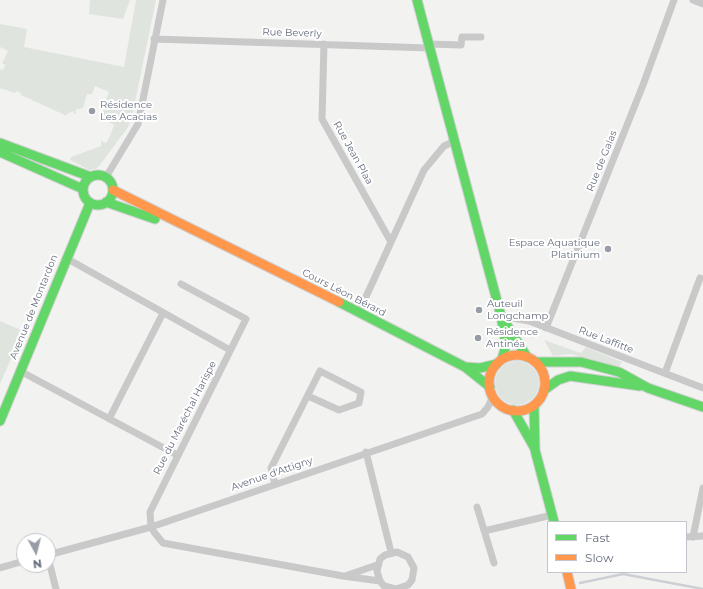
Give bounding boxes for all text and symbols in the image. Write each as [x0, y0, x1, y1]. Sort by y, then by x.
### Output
street label: Rue Beverly [262, 26, 322, 40]
place label: Résidence Les Acacias [100, 99, 157, 122]
marker: Résidence Les Acacias [87, 106, 97, 116]
street label: Rue Jean Plaa [331, 119, 375, 187]
street label: Rue de Galas [584, 129, 620, 193]
place label: Espace Aquatique Platinium [509, 237, 600, 260]
marker: Espace Aquatique Platinium [603, 244, 613, 254]
street label: Avenue de Montardon [7, 253, 61, 361]
street label: Cours Léon Bérard [300, 267, 388, 319]
place label: Auteuil Longchamp [487, 298, 548, 322]
marker: Auteuil Longchamp [474, 305, 484, 315]
street label: Rue Laffitte [577, 324, 635, 356]
place label: Résidence Antinéa [486, 326, 538, 350]
marker: Résidence Antinéa [473, 333, 483, 343]
street label: Rue du Maréchal Harispe [151, 359, 219, 477]
street label: Avenue d'Attigny [230, 454, 314, 494]
legend [547, 521, 687, 573]
text: Fast [585, 530, 610, 545]
north arrow [16, 533, 56, 573]
text: Slow [585, 550, 614, 565]
text: N [32, 556, 43, 571]

